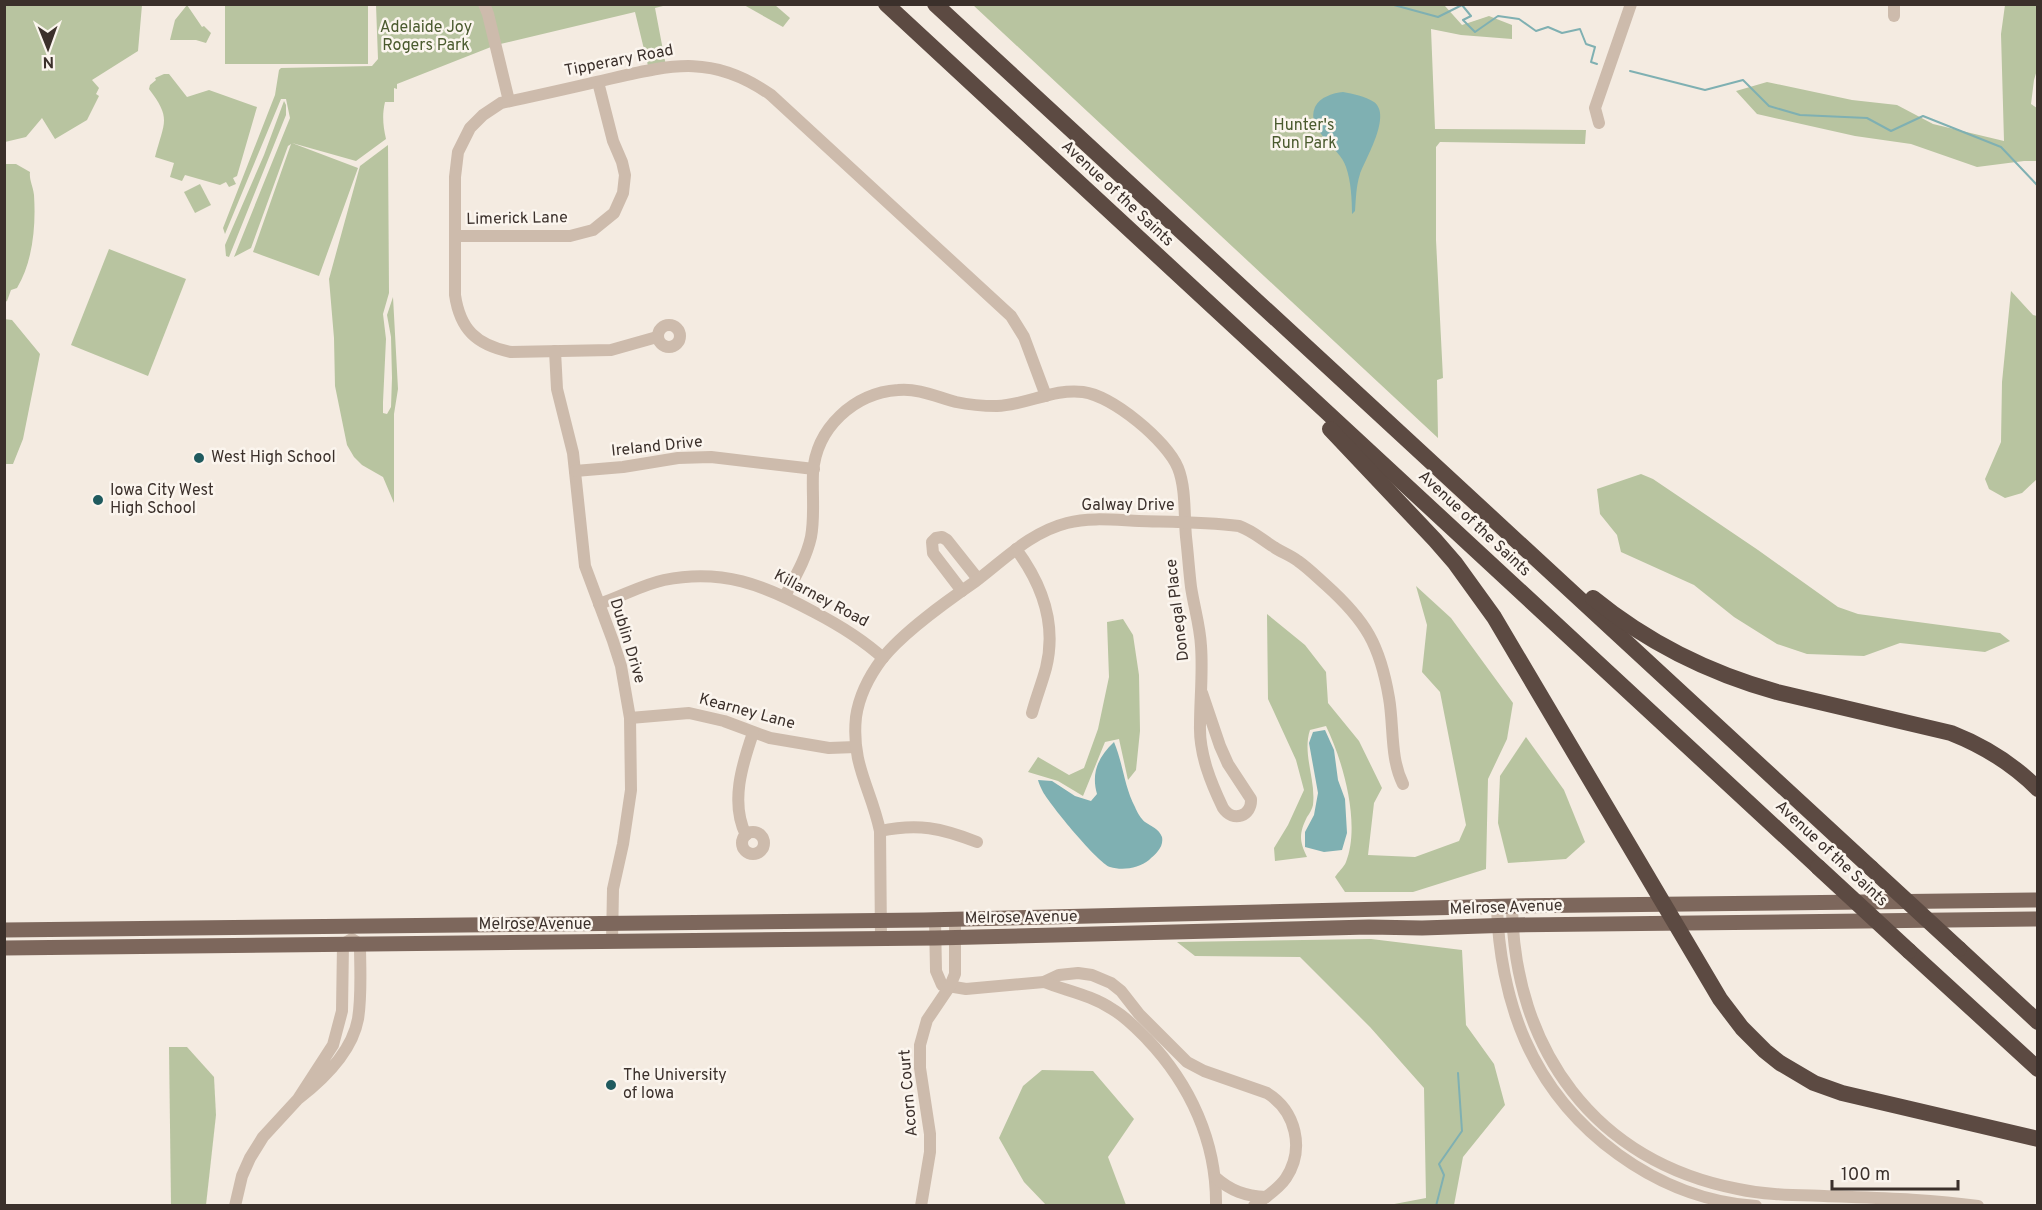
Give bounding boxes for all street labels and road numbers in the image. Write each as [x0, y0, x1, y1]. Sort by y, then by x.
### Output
street label: Tipperary Road [563, 41, 675, 81]
street label: Avenue of the Saints [1057, 137, 1177, 251]
street label: Limerick Lane [466, 208, 568, 230]
street label: Ireland Drive [610, 432, 704, 462]
street label: Avenue of the Saints [1414, 467, 1534, 581]
street label: Galway Drive [1081, 496, 1175, 516]
street label: Donegal Place [1162, 558, 1194, 662]
street label: Killarney Road [770, 566, 872, 632]
street label: Dublin Drive [605, 596, 649, 686]
street label: Kearney Lane [697, 690, 797, 734]
street label: Avenue of the Saints [1771, 797, 1891, 911]
street label: Melrose Avenue [1449, 896, 1563, 920]
street label: Melrose Avenue [964, 907, 1078, 929]
street label: Melrose Avenue [479, 915, 591, 935]
street label: Acorn Court [895, 1048, 923, 1138]

